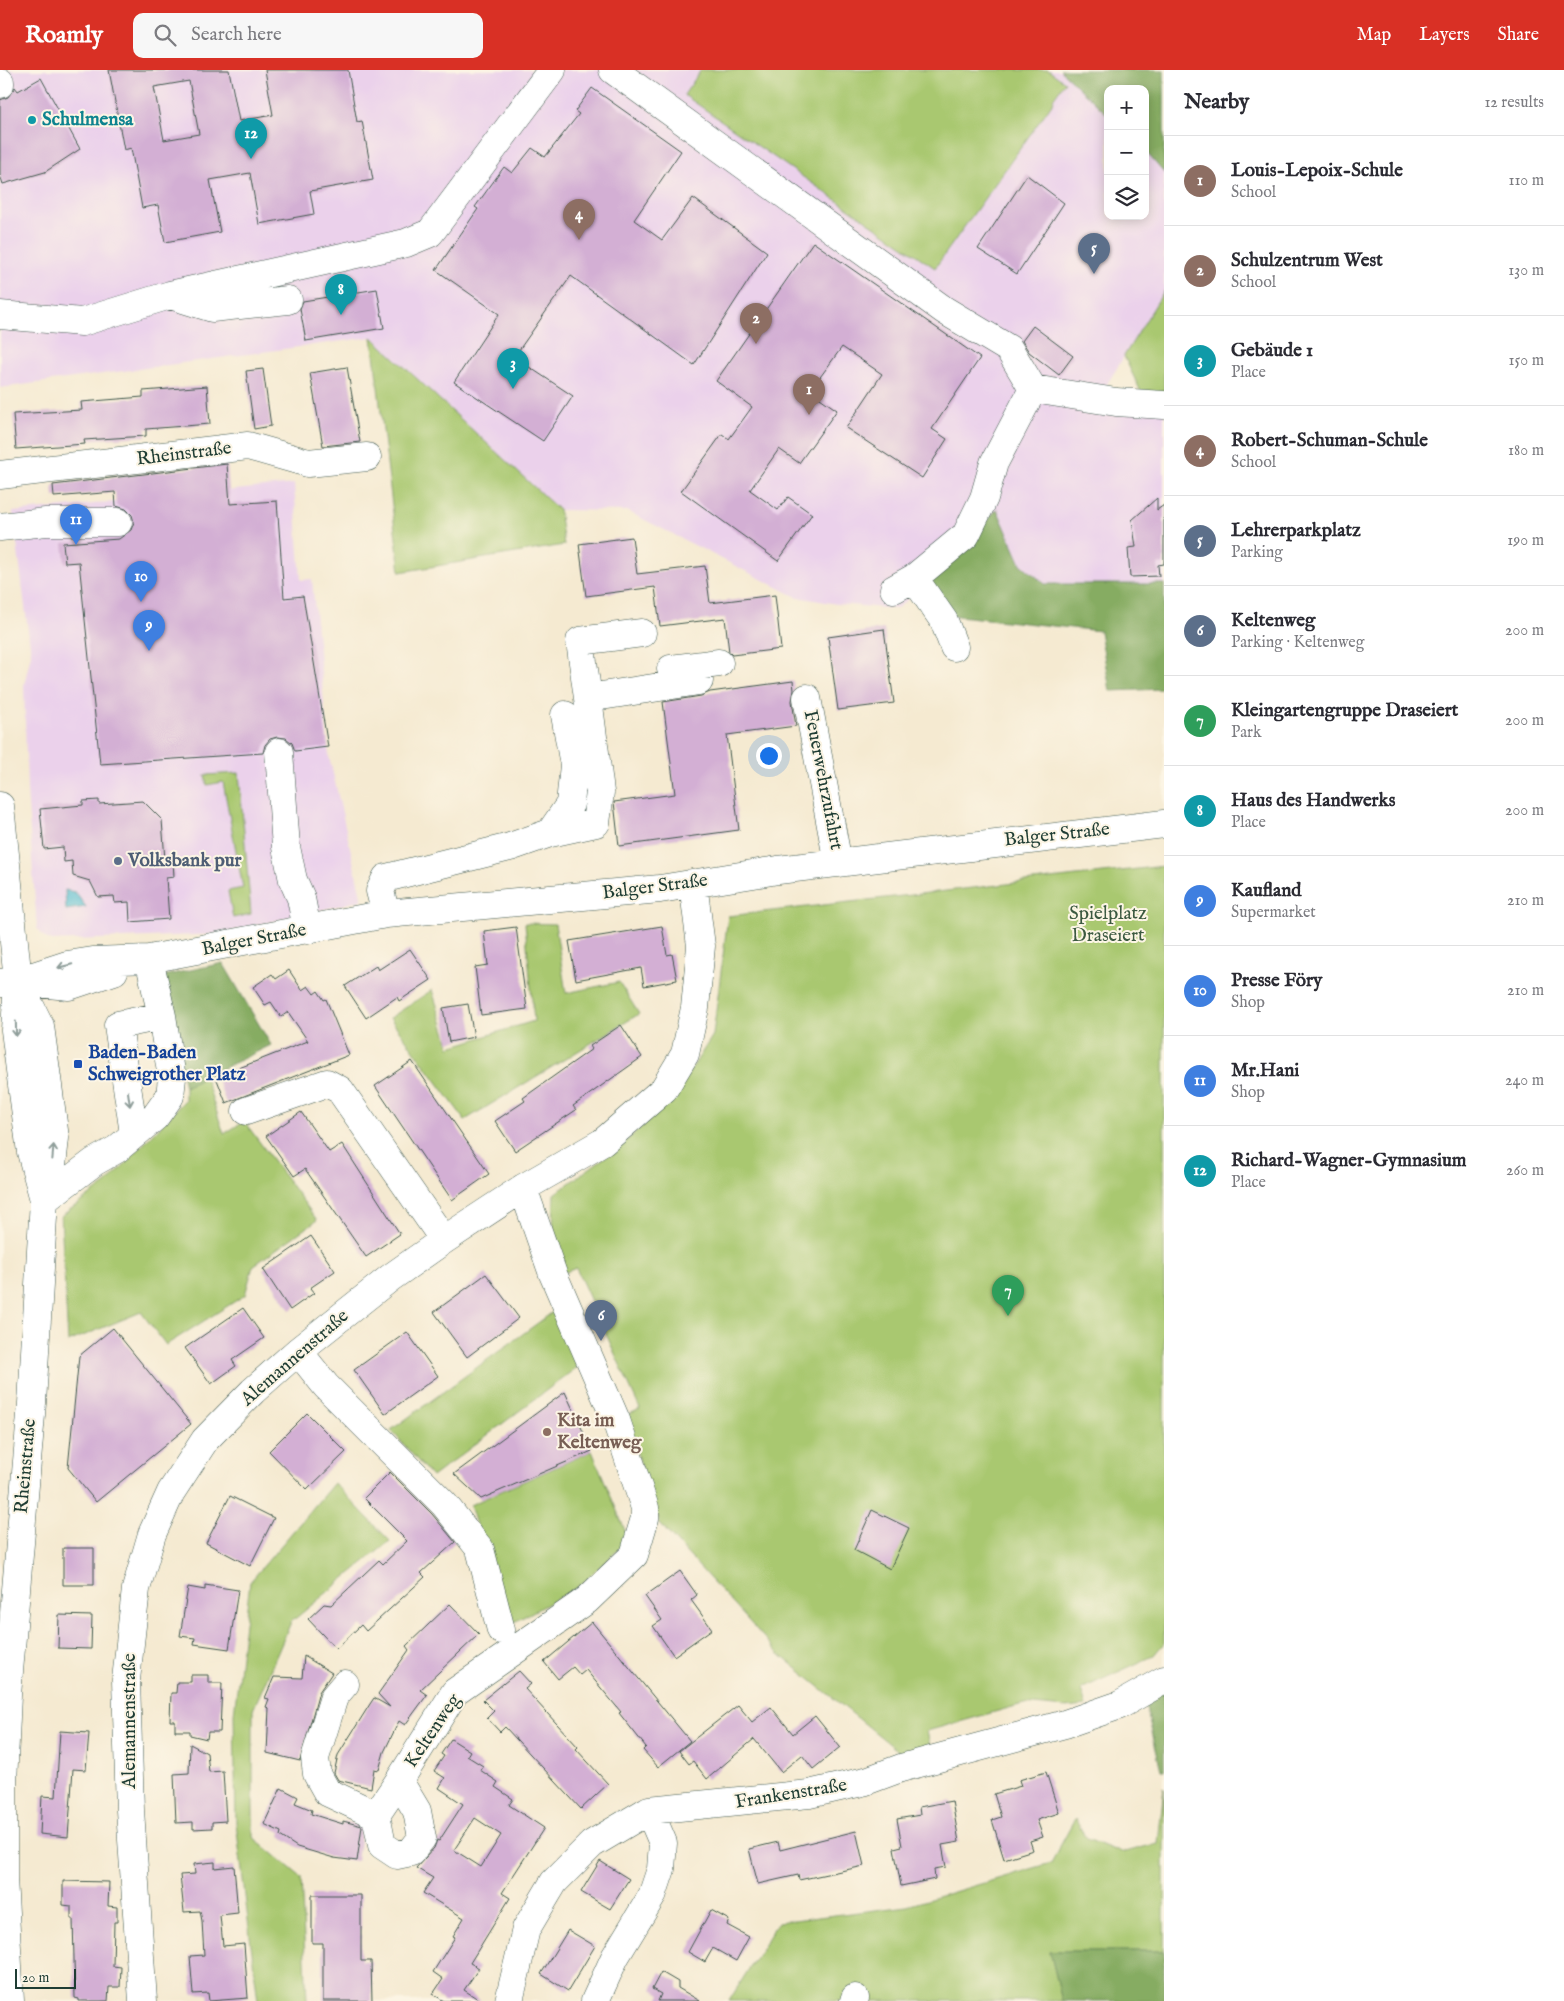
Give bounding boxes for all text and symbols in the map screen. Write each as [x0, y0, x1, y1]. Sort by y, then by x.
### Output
search box [133, 13, 483, 58]
text: Roamly [25, 20, 103, 51]
icon: search [151, 21, 179, 49]
text: Search here [191, 23, 282, 47]
text: Map [1357, 24, 1391, 47]
text: Layers [1419, 24, 1470, 47]
text: Share [1498, 24, 1539, 47]
map controls [1104, 85, 1149, 220]
button: + [1104, 85, 1149, 130]
text: Nearby [1184, 89, 1249, 116]
text: 12 results [1484, 93, 1544, 113]
place label: Schulmensa [42, 108, 134, 132]
marker: Schulmensa [26, 114, 38, 126]
pin: 12 [235, 118, 267, 159]
button: − [1104, 130, 1149, 175]
text: Louis-Lepoix-Schule [1231, 159, 1403, 183]
text: 1 [1197, 171, 1203, 191]
text: 110 m [1508, 171, 1544, 191]
button: layers [1104, 175, 1149, 220]
text: School [1231, 183, 1276, 203]
pin: 4 [563, 199, 595, 240]
pin: 5 [1078, 233, 1110, 274]
text: Schulzentrum West [1231, 249, 1383, 273]
text: 2 [1196, 261, 1204, 281]
text: 130 m [1508, 261, 1544, 281]
text: School [1231, 273, 1276, 293]
pin: 8 [325, 274, 357, 315]
pin: 2 [740, 303, 772, 344]
text: Gebäude 1 [1231, 339, 1313, 363]
pin: 3 [497, 348, 529, 389]
text: 3 [1197, 351, 1203, 371]
text: 150 m [1509, 351, 1544, 371]
text: Place [1231, 363, 1266, 383]
pin: 1 [793, 374, 825, 415]
text: Robert-Schuman-Schule [1231, 429, 1428, 453]
street label: Rheinstraße [135, 436, 233, 472]
text: 4 [1196, 441, 1204, 461]
text: 180 m [1508, 441, 1544, 461]
text: School [1231, 453, 1276, 473]
pin: 11 [60, 504, 92, 545]
text: Lehrerparkplatz [1231, 519, 1361, 543]
text: 5 [1197, 531, 1203, 551]
text: 190 m [1507, 531, 1544, 551]
text: Parking [1231, 543, 1283, 563]
pin: 10 [125, 561, 157, 602]
text: Keltenweg [1231, 609, 1315, 633]
pin: 9 [133, 610, 165, 651]
text: 6 [1197, 621, 1203, 641]
text: 200 m [1505, 621, 1544, 641]
text: Parking · Keltenweg [1231, 633, 1364, 653]
text: Kleingartengruppe Draseiert [1231, 699, 1458, 723]
street label: Feuerwehrzufahrt [798, 708, 848, 852]
text: 7 [1196, 711, 1204, 731]
text: 200 m [1505, 711, 1544, 731]
text: Park [1231, 723, 1261, 743]
your location [756, 743, 782, 769]
text: Haus des Handwerks [1231, 789, 1395, 813]
text: 8 [1197, 801, 1203, 821]
text: 200 m [1505, 801, 1544, 821]
text: Place [1231, 813, 1266, 833]
street label: Balger Straße [1003, 817, 1111, 852]
place label: Volksbank pur [127, 849, 243, 873]
marker: Volksbank pur [112, 855, 124, 867]
street label: Balger Straße [601, 869, 709, 905]
text: Kaufland [1231, 879, 1302, 903]
text: 9 [1197, 891, 1203, 911]
text: 210 m [1507, 891, 1544, 911]
park label: Spielplatz Draseiert [1069, 902, 1147, 948]
text: Supermarket [1231, 903, 1316, 923]
street label: Balger Straße [200, 918, 309, 962]
one-way arrow [58, 962, 74, 971]
text: Presse Föry [1231, 969, 1322, 993]
text: 10 [1193, 981, 1207, 1001]
text: 210 m [1507, 981, 1544, 1001]
text: Shop [1231, 993, 1265, 1013]
one-way arrow [11, 1021, 21, 1037]
place label: Baden-Baden Schweigrother Platz [88, 1041, 246, 1087]
marker: Baden-Baden Schweigrother Platz [72, 1058, 84, 1070]
text: Mr.Hani [1231, 1059, 1299, 1083]
text: 11 [1194, 1071, 1206, 1091]
text: 240 m [1505, 1071, 1544, 1091]
text: Shop [1231, 1083, 1265, 1103]
one-way arrow [125, 1090, 135, 1106]
one-way arrow [48, 1145, 58, 1161]
text: Richard-Wagner-Gymnasium [1231, 1149, 1467, 1173]
text: 12 [1193, 1161, 1207, 1181]
text: 260 m [1506, 1161, 1544, 1181]
text: Place [1231, 1173, 1266, 1193]
pin: 7 [992, 1275, 1024, 1316]
pin: 6 [585, 1300, 617, 1341]
street label: Alemannenstraße [235, 1304, 354, 1412]
place label: Kita im Keltenweg [557, 1409, 642, 1455]
street label: Rheinstraße [10, 1417, 42, 1514]
marker: Kita im Keltenweg [541, 1426, 553, 1438]
street label: Alemannenstraße [118, 1653, 142, 1790]
street label: Keltenweg [399, 1689, 467, 1773]
street label: Frankenstraße [733, 1773, 849, 1815]
scale bar [15, 1966, 76, 1989]
text: 20 m [22, 1969, 49, 1987]

